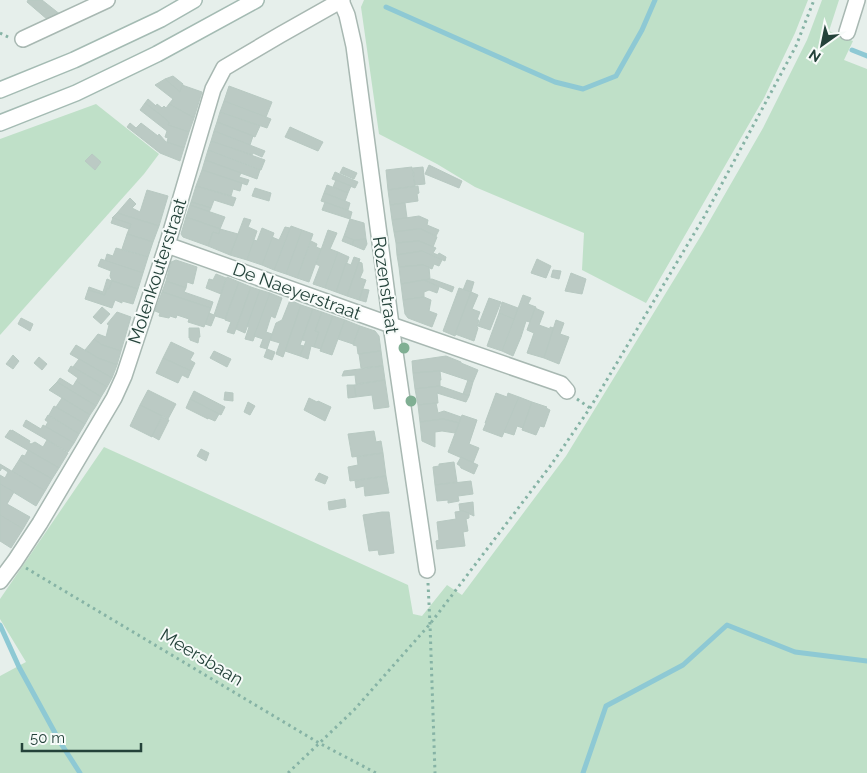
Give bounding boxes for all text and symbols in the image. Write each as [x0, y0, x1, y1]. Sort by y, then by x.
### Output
north arrow [797, 20, 847, 70]
text: N [806, 46, 824, 66]
street label: Molenkouterstraat [124, 195, 190, 347]
street label: Rozenstraat [369, 235, 403, 335]
street label: De Naeyerstraat [230, 258, 364, 324]
street label: Meersbaan [157, 624, 247, 690]
scale bar [22, 720, 141, 752]
text: 50 m [30, 729, 65, 747]

